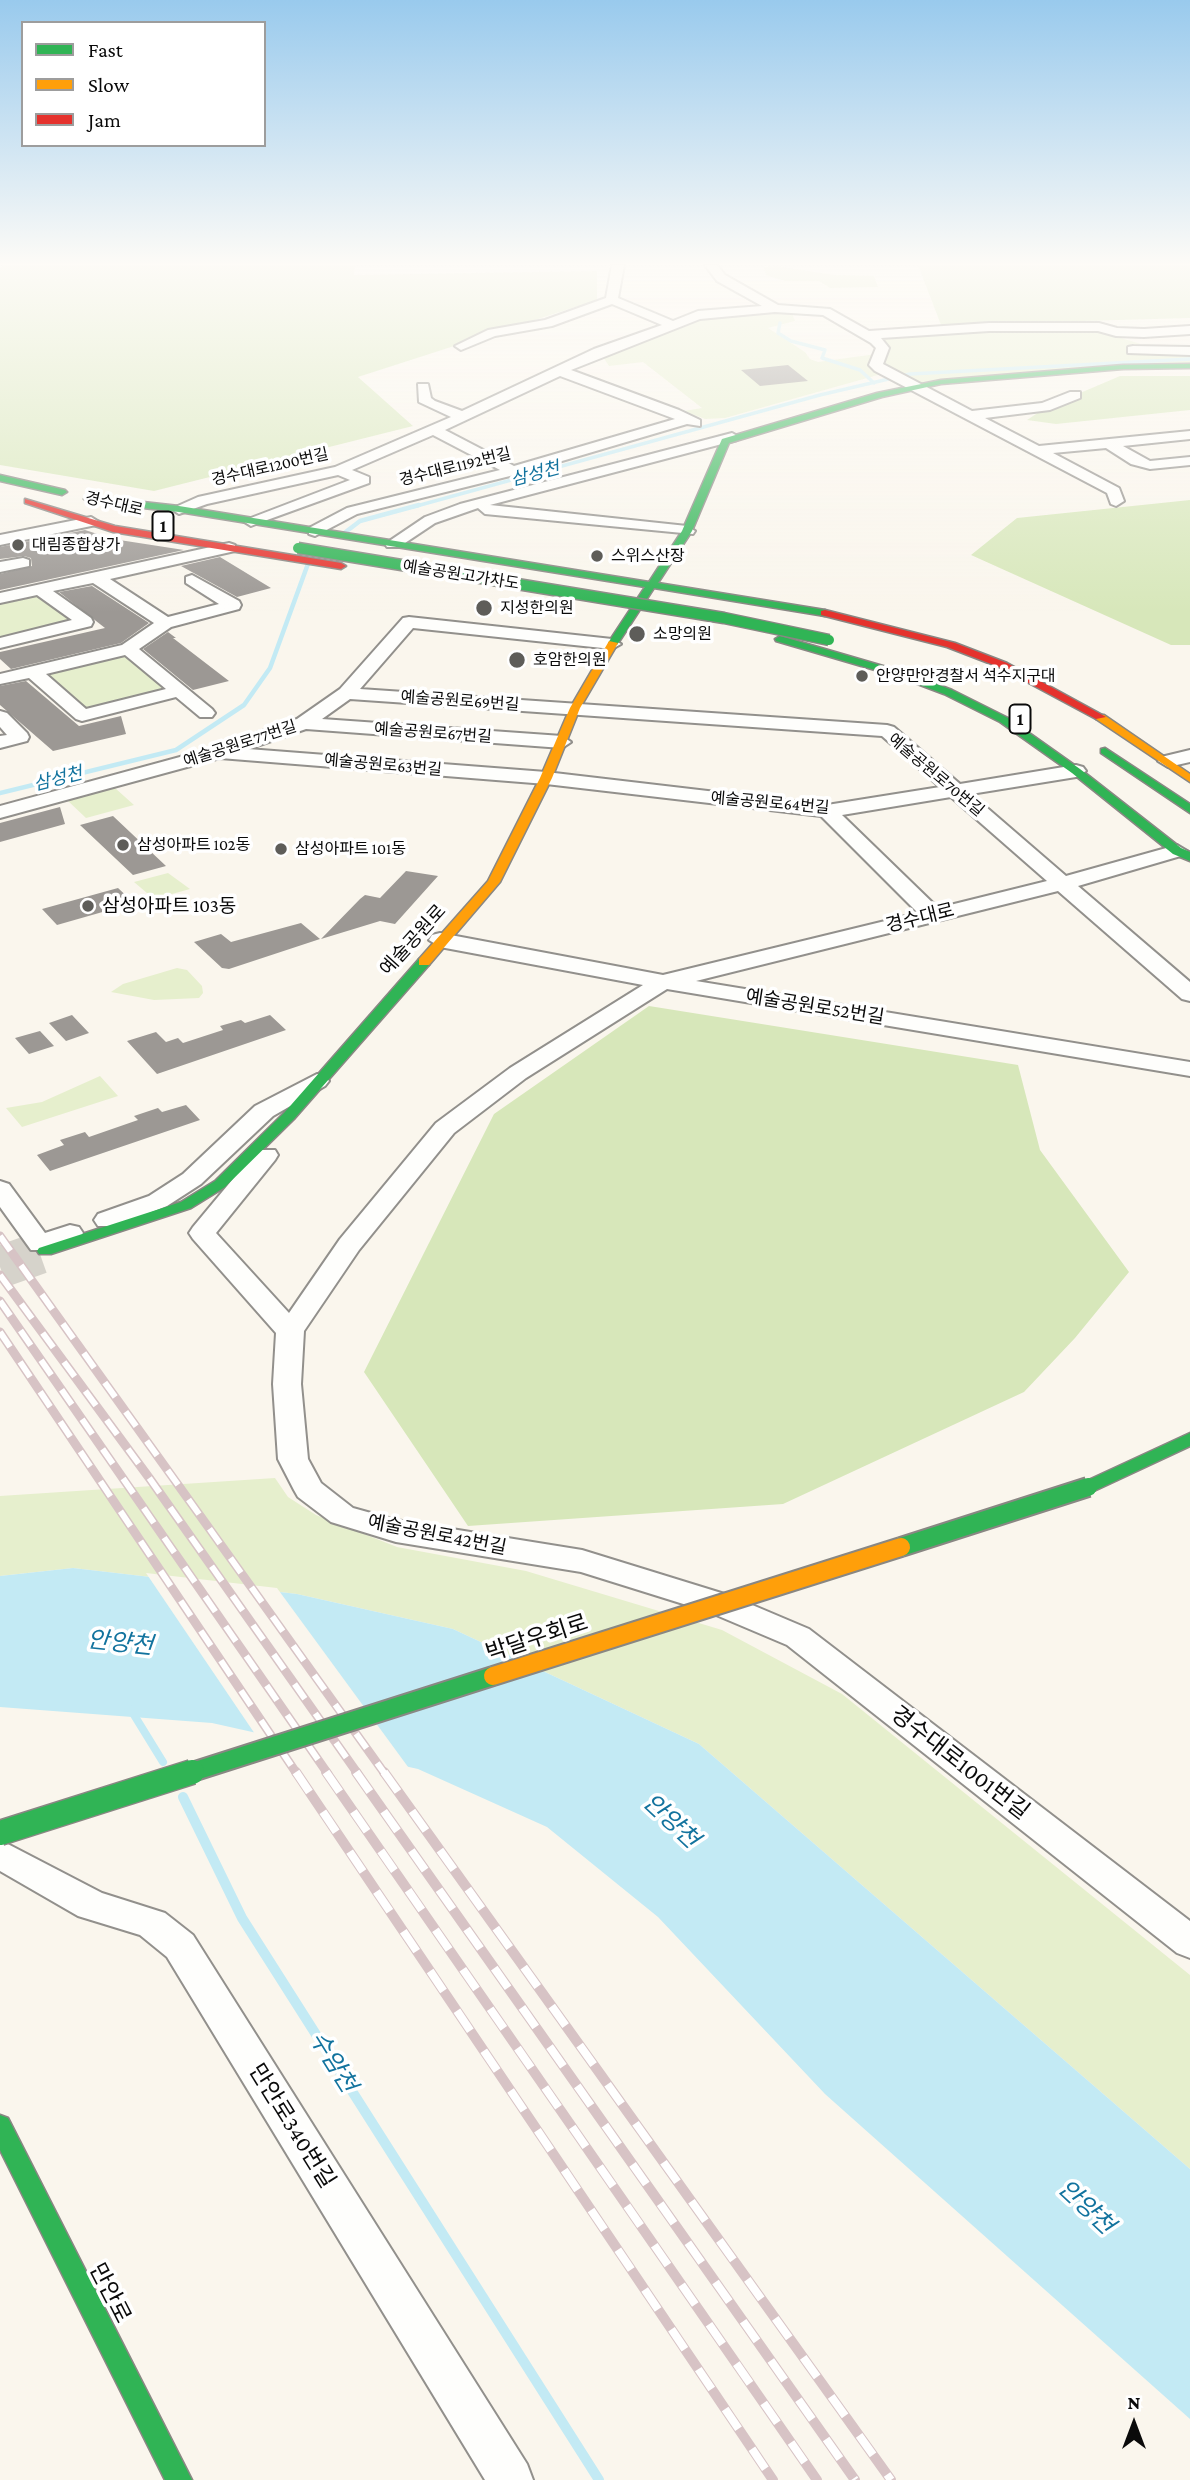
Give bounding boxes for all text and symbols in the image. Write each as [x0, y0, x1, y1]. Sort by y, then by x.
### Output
legend [21, 21, 266, 147]
text: Fast [88, 38, 123, 62]
text: Slow [88, 73, 129, 97]
text: Jam [88, 108, 121, 132]
street label: 경수대로1200번길 [210, 444, 330, 490]
street label: 경수대로1192번길 [397, 444, 513, 490]
water label: 삼성천 [508, 457, 562, 491]
street label: 경수대로 [83, 488, 145, 520]
road number: 1 [152, 512, 174, 540]
place label: 대림종합상가 [32, 535, 120, 555]
marker: 대림종합상가 [10, 537, 26, 553]
place label: 스위스산장 [611, 546, 685, 566]
marker: 스위스산장 [589, 548, 605, 564]
street label: 예술공원고가차도 [401, 556, 521, 594]
marker: 지성한의원 [474, 598, 494, 618]
place label: 지성한의원 [500, 598, 574, 618]
marker: 소망의원 [627, 624, 647, 644]
place label: 소망의원 [653, 624, 712, 644]
marker: 호암한의원 [507, 650, 527, 670]
place label: 호암한의원 [533, 650, 607, 670]
place label: 안양만안경찰서 석수지구대 [876, 666, 1056, 686]
marker: 안양만안경찰서 석수지구대 [854, 668, 870, 684]
street label: 예술공원로69번길 [400, 687, 520, 715]
road number: 1 [1010, 704, 1030, 734]
street label: 예술공원로77번길 [181, 717, 299, 771]
street label: 예술공원로67번길 [374, 719, 492, 747]
street label: 예술공원로70번길 [884, 729, 988, 821]
street label: 예술공원로63번길 [323, 750, 443, 780]
water label: 삼성천 [31, 763, 85, 795]
street label: 예술공원로64번길 [710, 788, 830, 818]
place label: 삼성아파트 102동 [137, 835, 250, 855]
marker: 삼성아파트 102동 [115, 837, 131, 853]
place label: 삼성아파트 101동 [295, 839, 406, 859]
marker: 삼성아파트 101동 [273, 841, 289, 857]
place label: 삼성아파트 103동 [102, 895, 236, 917]
marker: 삼성아파트 103동 [80, 898, 96, 914]
street label: 경수대로 [883, 898, 957, 938]
street label: 예술공원로 [375, 900, 451, 980]
street label: 예술공원로52번길 [744, 985, 886, 1029]
street label: 예술공원로42번길 [366, 1510, 508, 1560]
street label: 박달우회로 [482, 1609, 592, 1667]
water label: 안양천 [86, 1625, 154, 1661]
street label: 경수대로1001번길 [885, 1700, 1035, 1826]
water label: 안양천 [637, 1788, 705, 1854]
water label: 수암천 [303, 2026, 363, 2098]
street label: 만안로340번길 [243, 2059, 341, 2193]
water label: 안양천 [1052, 2174, 1120, 2240]
street label: 만안로 [83, 2258, 137, 2328]
north arrow [1099, 2389, 1169, 2459]
text: N [1128, 2392, 1140, 2413]

